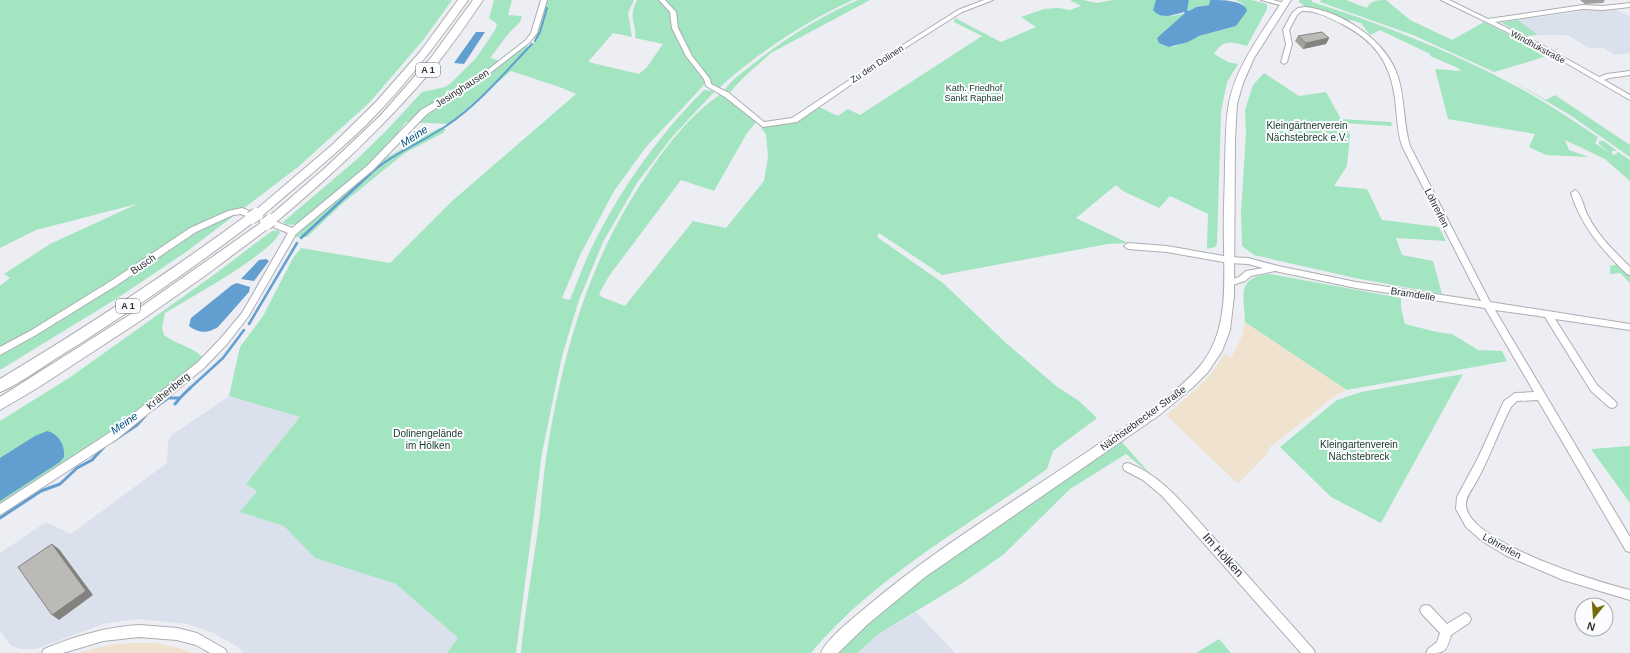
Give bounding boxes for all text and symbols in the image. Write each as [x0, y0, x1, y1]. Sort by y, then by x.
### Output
street label: Windhukstraße [1509, 28, 1567, 66]
street label: Zu den Dolinen [849, 43, 905, 85]
road number: A 1 [416, 63, 440, 77]
street label: Jesinghausen [433, 67, 491, 109]
park label: Kath. Friedhof Sankt Raphael [944, 83, 1004, 103]
park label: Kleingärtnerverein Nächstebreck e.V. [1266, 120, 1348, 143]
water label: Meine [398, 123, 430, 149]
street label: Löhrerlen [1423, 187, 1451, 229]
street label: Busch [128, 252, 158, 276]
street label: Bramdelle [1390, 285, 1437, 303]
road number: A 1 [116, 299, 140, 313]
street label: Krähenberg [144, 370, 192, 412]
street label: Nächstebrecker Straße [1098, 383, 1188, 453]
water label: Meine [108, 409, 140, 437]
park label: Dolinengelände im Hölken [393, 428, 463, 451]
park label: Kleingartenverein Nächstebreck [1320, 439, 1398, 462]
street label: Im Hölken [1200, 530, 1246, 580]
street label: Löhrerlen [1481, 531, 1523, 561]
north arrow [1574, 597, 1614, 637]
text: N [1585, 620, 1597, 633]

